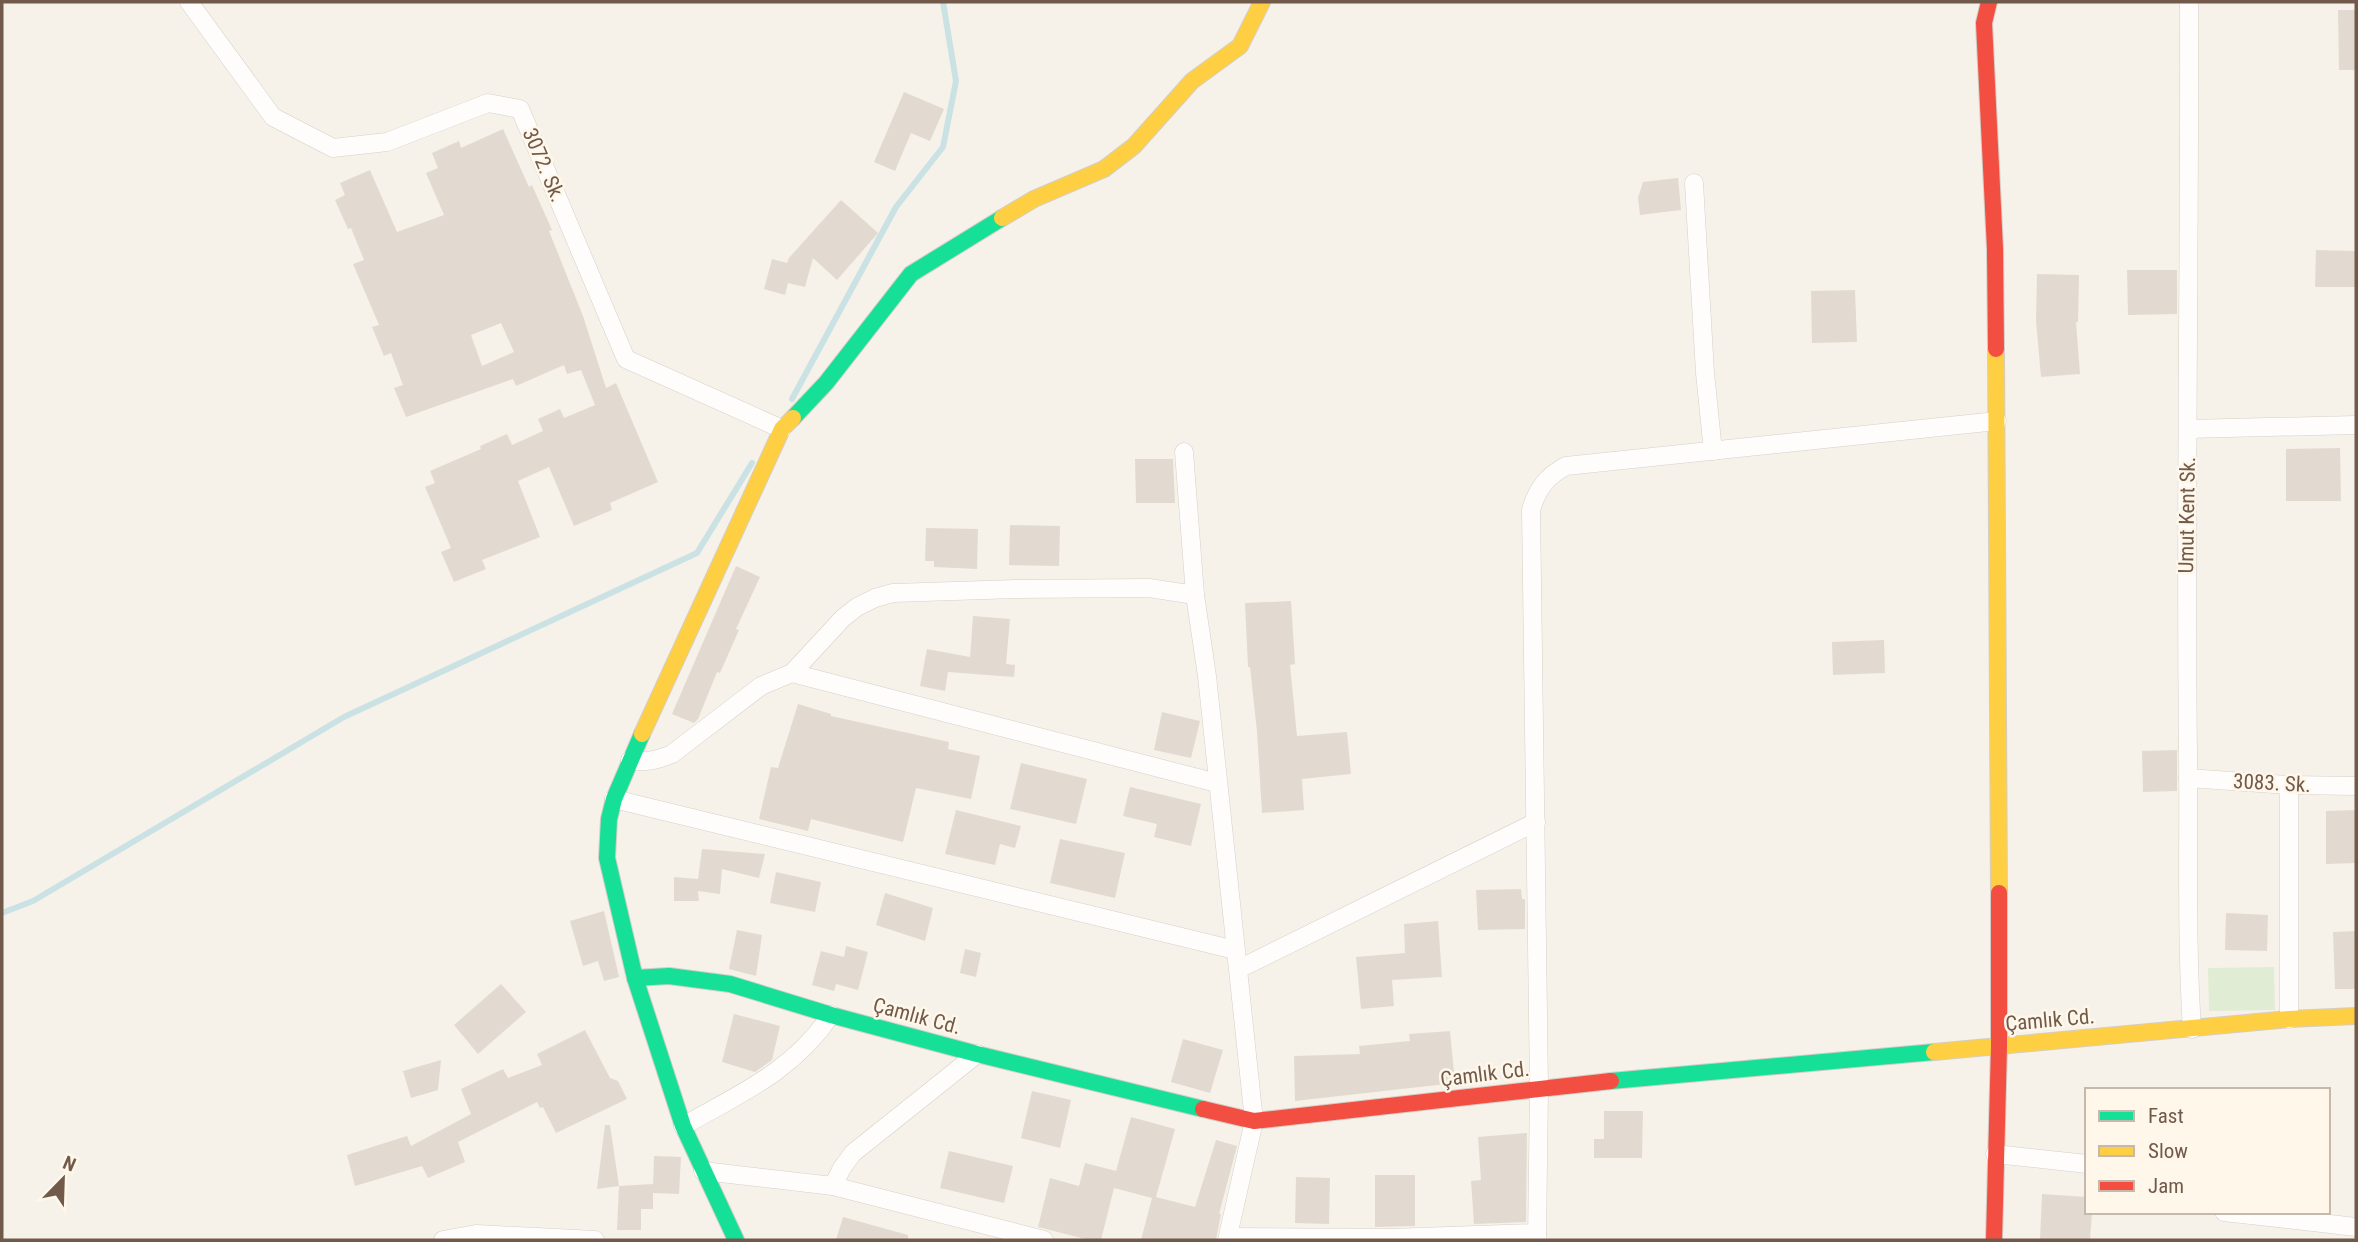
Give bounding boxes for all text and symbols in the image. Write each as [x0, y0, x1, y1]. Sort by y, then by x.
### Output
street label: 3072. Sk. [518, 125, 570, 205]
street label: Umut Kent Sk. [2174, 456, 2200, 574]
street label: 3083. Sk. [2233, 769, 2311, 797]
street label: Çamlık Cd. [871, 993, 963, 1039]
street label: Çamlık Cd. [2004, 1004, 2096, 1036]
street label: Çamlık Cd. [1439, 1057, 1531, 1091]
legend [2085, 1088, 2330, 1214]
text: Fast [2148, 1104, 2184, 1128]
text: Slow [2148, 1139, 2188, 1163]
north arrow [28, 1144, 98, 1214]
text: N [60, 1151, 79, 1177]
text: Jam [2148, 1174, 2184, 1198]

